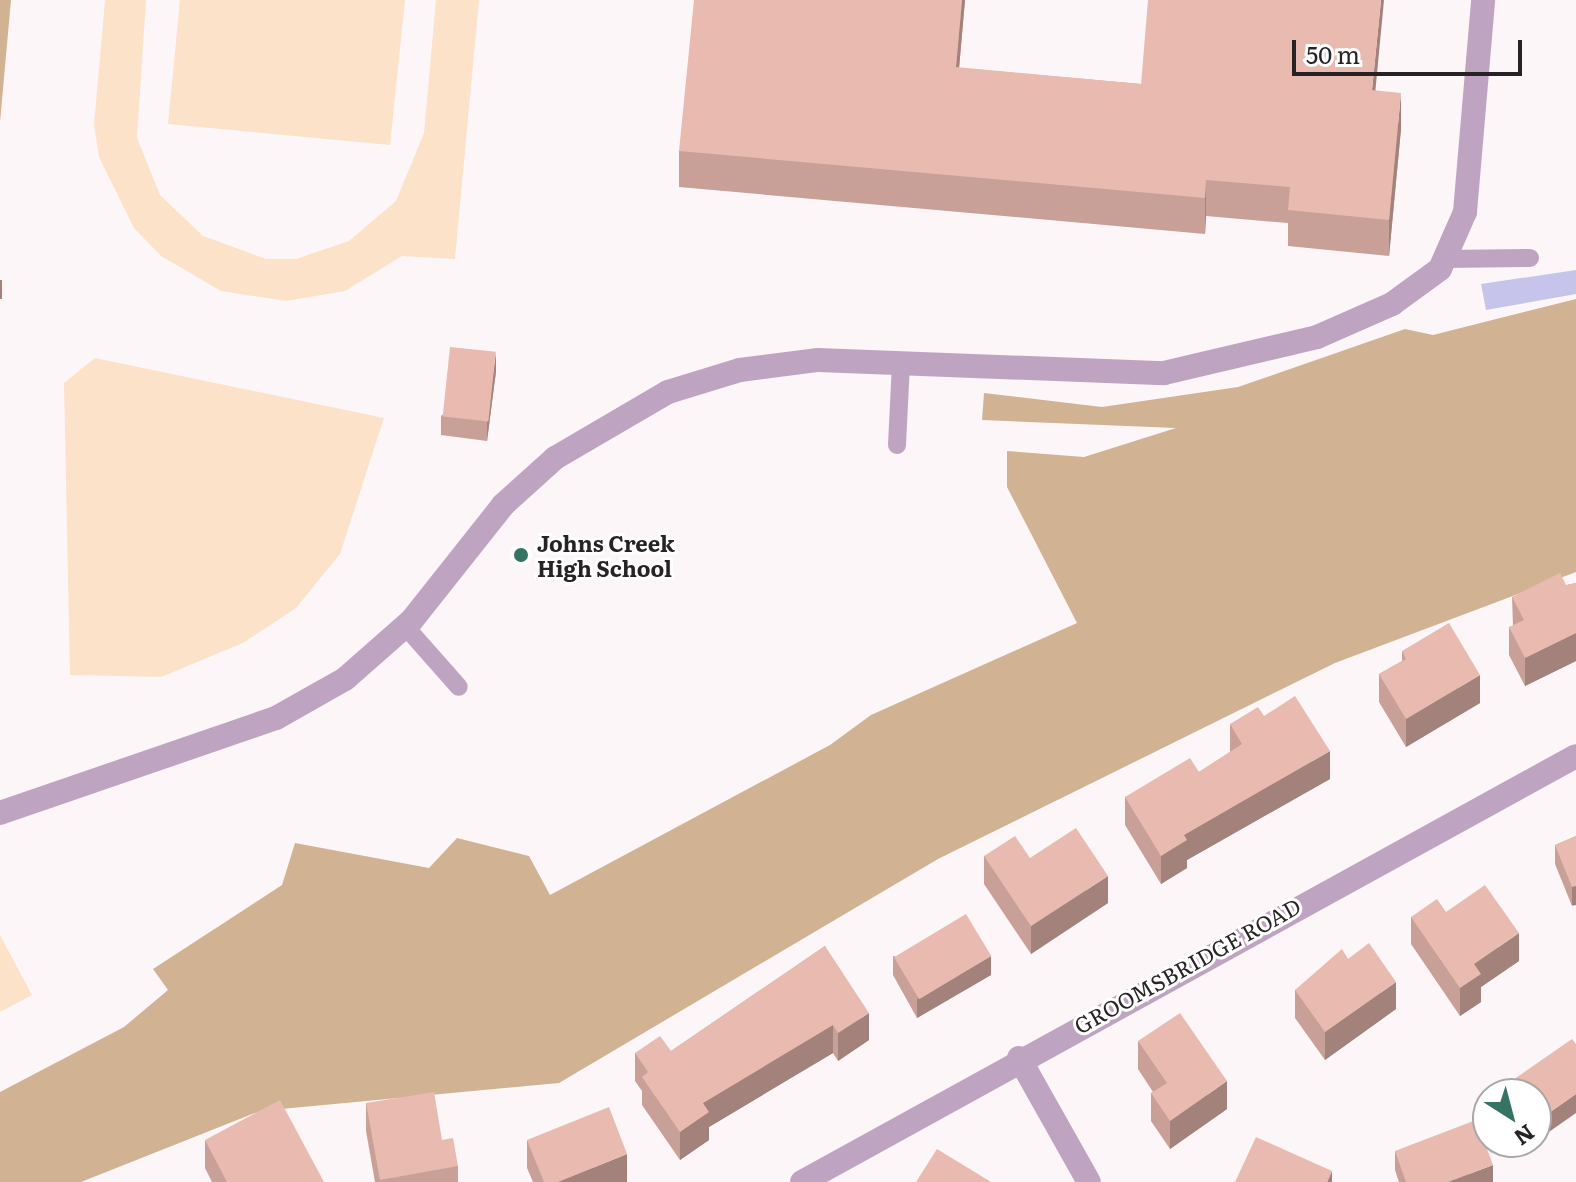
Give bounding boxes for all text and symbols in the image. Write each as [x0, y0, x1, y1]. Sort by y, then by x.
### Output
scale bar [1296, 24, 1526, 74]
text: 50 m [1306, 36, 1360, 71]
place label: Johns Creek High School [537, 529, 675, 580]
marker: Johns Creek High School [512, 546, 530, 564]
street label: GROOMSBRIDGE ROAD [1069, 892, 1305, 1038]
north arrow [1472, 1078, 1552, 1158]
text: N [1508, 1117, 1542, 1155]

